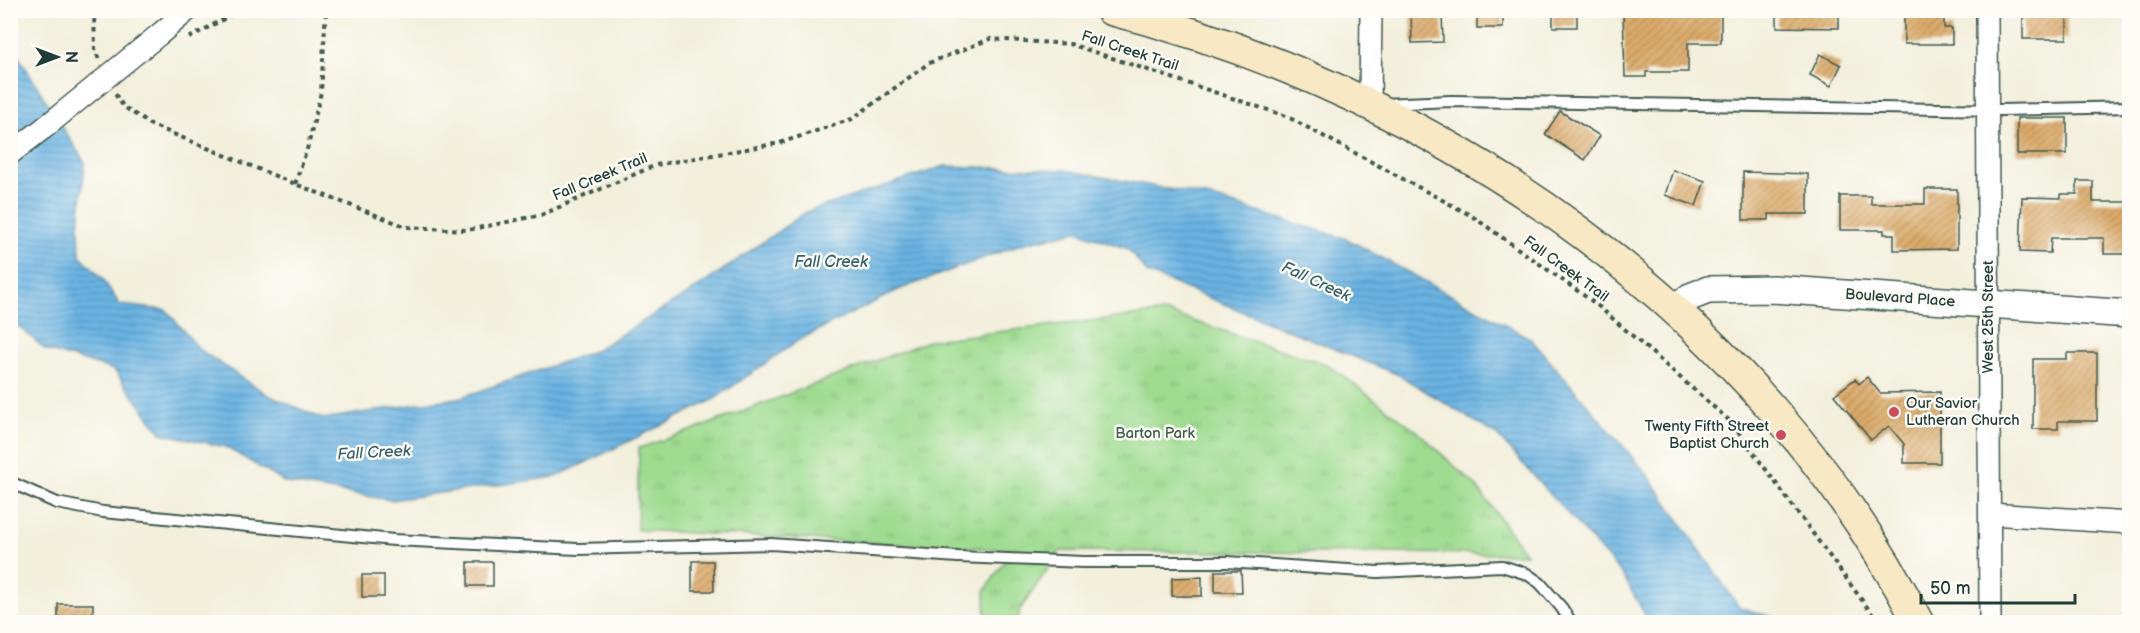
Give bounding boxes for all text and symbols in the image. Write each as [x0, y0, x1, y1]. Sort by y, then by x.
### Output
street label: Fall Creek Trail [1079, 26, 1181, 76]
north arrow [27, 27, 87, 87]
text: N [61, 51, 80, 63]
street label: Fall Creek Trail [550, 149, 650, 205]
street label: Fall Creek Trail [1520, 232, 1612, 306]
water label: Fall Creek [794, 253, 869, 272]
water label: Fall Creek [1279, 258, 1354, 307]
street label: West 25th Street [1979, 260, 1998, 374]
street label: Boulevard Place [1844, 285, 1956, 311]
place label: Our Savior Lutheran Church [1906, 394, 2020, 430]
marker: Our Savior Lutheran Church [1887, 405, 1901, 419]
place label: Twenty Fifth Street Baptist Church [1645, 417, 1769, 453]
park label: Barton Park [1115, 424, 1195, 443]
marker: Twenty Fifth Street Baptist Church [1774, 428, 1788, 442]
water label: Fall Creek [337, 442, 412, 464]
scale bar [1921, 567, 2076, 605]
text: 50 m [1930, 578, 1971, 599]

